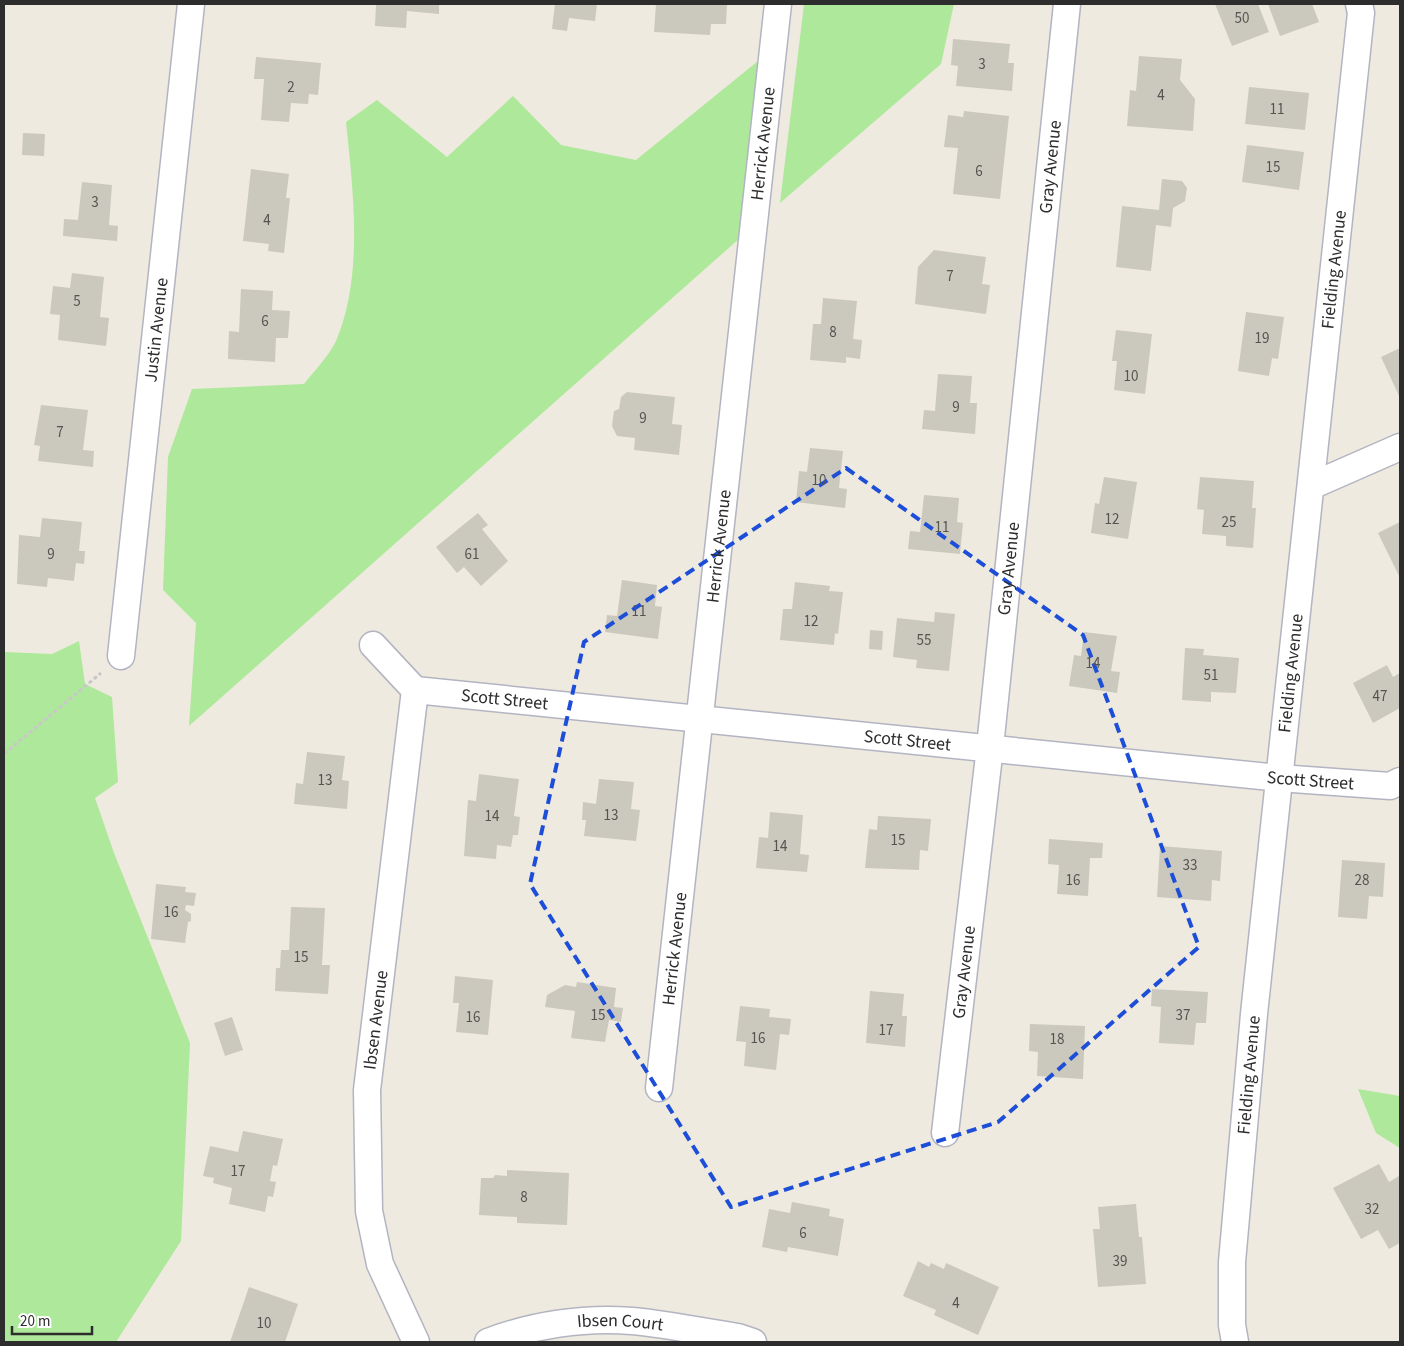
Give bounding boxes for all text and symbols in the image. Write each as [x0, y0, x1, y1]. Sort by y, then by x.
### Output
house number: 50 [1235, 8, 1249, 29]
house number: 3 [978, 54, 986, 75]
house number: 2 [287, 77, 295, 98]
house number: 4 [1157, 85, 1165, 106]
street label: Herrick Avenue [744, 86, 781, 202]
house number: 11 [1270, 99, 1284, 120]
street label: Gray Avenue [1033, 119, 1067, 215]
house number: 15 [1266, 157, 1280, 178]
house number: 6 [975, 161, 983, 182]
house number: 3 [91, 192, 99, 213]
street label: Fielding Avenue [1315, 209, 1352, 330]
house number: 4 [263, 210, 271, 231]
house number: 7 [946, 266, 954, 287]
street label: Justin Avenue [138, 276, 174, 383]
house number: 5 [73, 291, 81, 312]
house number: 6 [261, 311, 269, 332]
house number: 8 [829, 322, 837, 343]
house number: 19 [1255, 328, 1269, 349]
house number: 10 [1124, 366, 1138, 387]
house number: 9 [952, 397, 960, 418]
house number: 9 [639, 408, 647, 429]
house number: 7 [56, 422, 64, 443]
house number: 10 [812, 470, 826, 491]
street label: Herrick Avenue [700, 488, 737, 604]
house number: 12 [1105, 509, 1119, 530]
house number: 25 [1222, 512, 1236, 533]
house number: 11 [935, 517, 949, 538]
street label: Gray Avenue [991, 521, 1026, 616]
house number: 9 [47, 544, 55, 565]
house number: 61 [465, 544, 479, 565]
house number: 11 [632, 601, 646, 622]
house number: 12 [804, 611, 818, 632]
street label: Fielding Avenue [1272, 612, 1309, 734]
house number: 55 [917, 630, 931, 651]
house number: 14 [1086, 653, 1101, 674]
house number: 51 [1204, 665, 1218, 686]
street label: Scott Street [460, 682, 549, 716]
house number: 47 [1373, 686, 1387, 707]
street label: Scott Street [863, 723, 952, 757]
street label: Scott Street [1266, 764, 1355, 796]
house number: 13 [318, 770, 332, 791]
house number: 13 [604, 805, 618, 826]
house number: 14 [485, 806, 500, 827]
house number: 15 [891, 830, 905, 851]
house number: 14 [773, 836, 788, 857]
house number: 33 [1183, 855, 1197, 876]
house number: 16 [1066, 870, 1080, 891]
house number: 28 [1355, 870, 1369, 891]
street label: Herrick Avenue [656, 891, 693, 1007]
house number: 16 [164, 902, 178, 923]
street label: Gray Avenue [946, 924, 982, 1020]
house number: 15 [294, 947, 308, 968]
street label: Ibsen Avenue [357, 969, 395, 1071]
house number: 15 [591, 1005, 605, 1026]
house number: 37 [1176, 1005, 1190, 1026]
house number: 16 [466, 1007, 480, 1028]
street label: Fielding Avenue [1231, 1014, 1266, 1136]
house number: 17 [879, 1020, 893, 1041]
house number: 16 [751, 1028, 765, 1049]
house number: 18 [1050, 1029, 1064, 1050]
house number: 17 [231, 1161, 245, 1182]
house number: 8 [520, 1187, 528, 1208]
house number: 32 [1365, 1199, 1379, 1220]
house number: 6 [799, 1223, 807, 1244]
house number: 39 [1113, 1251, 1127, 1272]
house number: 4 [952, 1293, 960, 1314]
scale bar [12, 1304, 92, 1336]
street label: Ibsen Court [576, 1307, 665, 1337]
text: 20 m [20, 1311, 50, 1332]
house number: 10 [257, 1313, 271, 1334]

